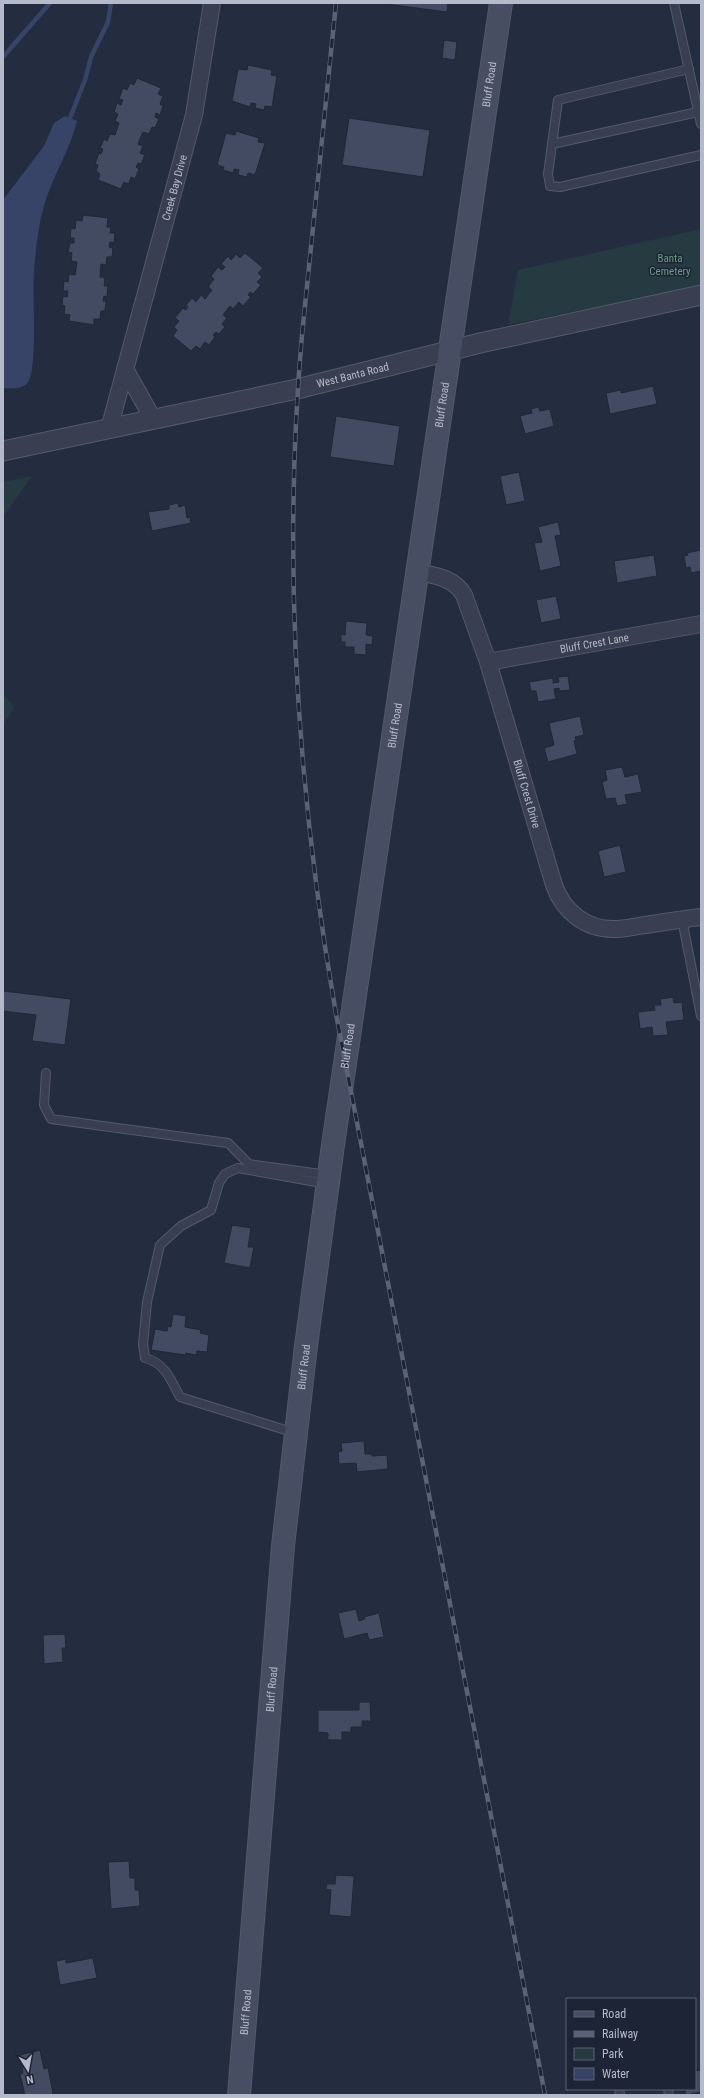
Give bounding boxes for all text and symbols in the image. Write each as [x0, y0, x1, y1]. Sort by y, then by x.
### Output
street label: Bluff Road [479, 61, 499, 108]
street label: Creek Bay Drive [159, 153, 189, 222]
park label: Banta Cemetery [649, 252, 691, 278]
street label: West Banta Road [315, 360, 390, 390]
street label: Bluff Road [432, 381, 452, 428]
street label: Bluff Crest Lane [559, 630, 630, 656]
street label: Bluff Road [385, 702, 404, 749]
street label: Bluff Crest Drive [511, 758, 543, 830]
street label: Bluff Road [338, 1022, 357, 1069]
street label: Bluff Road [295, 1344, 313, 1390]
street label: Bluff Road [263, 1666, 280, 1712]
street label: Bluff Road [237, 1989, 254, 2035]
legend [566, 1998, 696, 2090]
text: Road [602, 2007, 626, 2021]
text: Railway [602, 2027, 638, 2041]
text: Park [602, 2047, 624, 2061]
north arrow [8, 2050, 48, 2090]
text: Water [602, 2067, 630, 2081]
text: N [25, 2072, 34, 2086]

